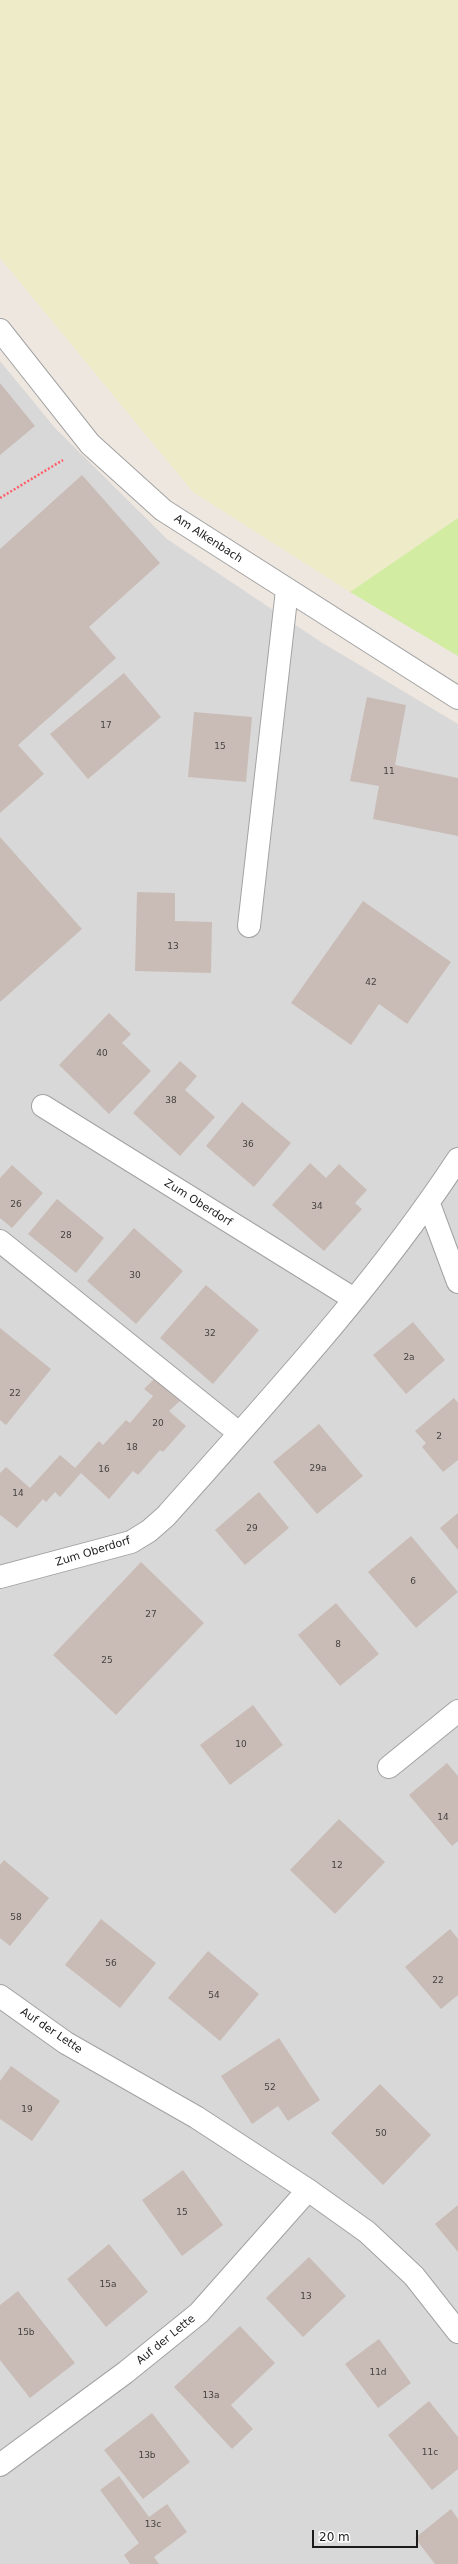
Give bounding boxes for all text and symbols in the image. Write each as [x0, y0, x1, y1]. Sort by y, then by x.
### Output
street label: Am Alkenbach [171, 512, 245, 566]
house number: 17 [100, 721, 112, 731]
house number: 15 [214, 742, 226, 752]
house number: 11 [383, 767, 395, 777]
house number: 13 [167, 942, 179, 952]
house number: 42 [365, 978, 377, 988]
house number: 40 [96, 1049, 108, 1059]
house number: 38 [165, 1096, 177, 1106]
house number: 36 [242, 1140, 254, 1150]
street label: Zum Oberdorf [162, 1177, 234, 1229]
house number: 26 [10, 1200, 22, 1210]
house number: 34 [311, 1202, 323, 1212]
house number: 28 [60, 1231, 72, 1241]
house number: 30 [129, 1271, 141, 1281]
house number: 32 [204, 1329, 216, 1339]
house number: 2a [403, 1353, 415, 1363]
house number: 22 [9, 1389, 21, 1399]
house number: 20 [152, 1419, 164, 1429]
house number: 2 [436, 1432, 442, 1442]
house number: 18 [126, 1443, 138, 1453]
house number: 29a [310, 1464, 326, 1474]
house number: 16 [98, 1465, 110, 1475]
house number: 14 [12, 1489, 24, 1499]
house number: 29 [246, 1524, 258, 1534]
street label: Zum Oberdorf [54, 1534, 132, 1570]
house number: 6 [410, 1577, 416, 1587]
house number: 27 [145, 1610, 157, 1620]
house number: 8 [335, 1640, 341, 1650]
house number: 25 [101, 1656, 113, 1666]
house number: 10 [235, 1740, 247, 1750]
house number: 14 [437, 1813, 449, 1823]
house number: 12 [331, 1861, 343, 1871]
house number: 58 [10, 1913, 22, 1923]
house number: 56 [105, 1959, 117, 1969]
house number: 22 [432, 1976, 444, 1986]
house number: 54 [208, 1991, 220, 2001]
street label: Auf der Lette [18, 2005, 84, 2057]
house number: 52 [264, 2083, 276, 2093]
house number: 19 [21, 2105, 33, 2115]
house number: 50 [375, 2129, 387, 2139]
house number: 15 [176, 2208, 188, 2218]
house number: 15a [100, 2280, 116, 2290]
house number: 13 [300, 2292, 312, 2302]
street label: Auf der Lette [134, 2312, 198, 2368]
house number: 15b [17, 2328, 35, 2338]
house number: 11d [369, 2368, 387, 2378]
house number: 13a [203, 2391, 219, 2401]
house number: 11c [422, 2448, 438, 2458]
house number: 13b [138, 2451, 156, 2461]
house number: 13c [145, 2520, 161, 2530]
scale bar [314, 2522, 420, 2548]
text: 20 m [319, 2530, 350, 2544]

